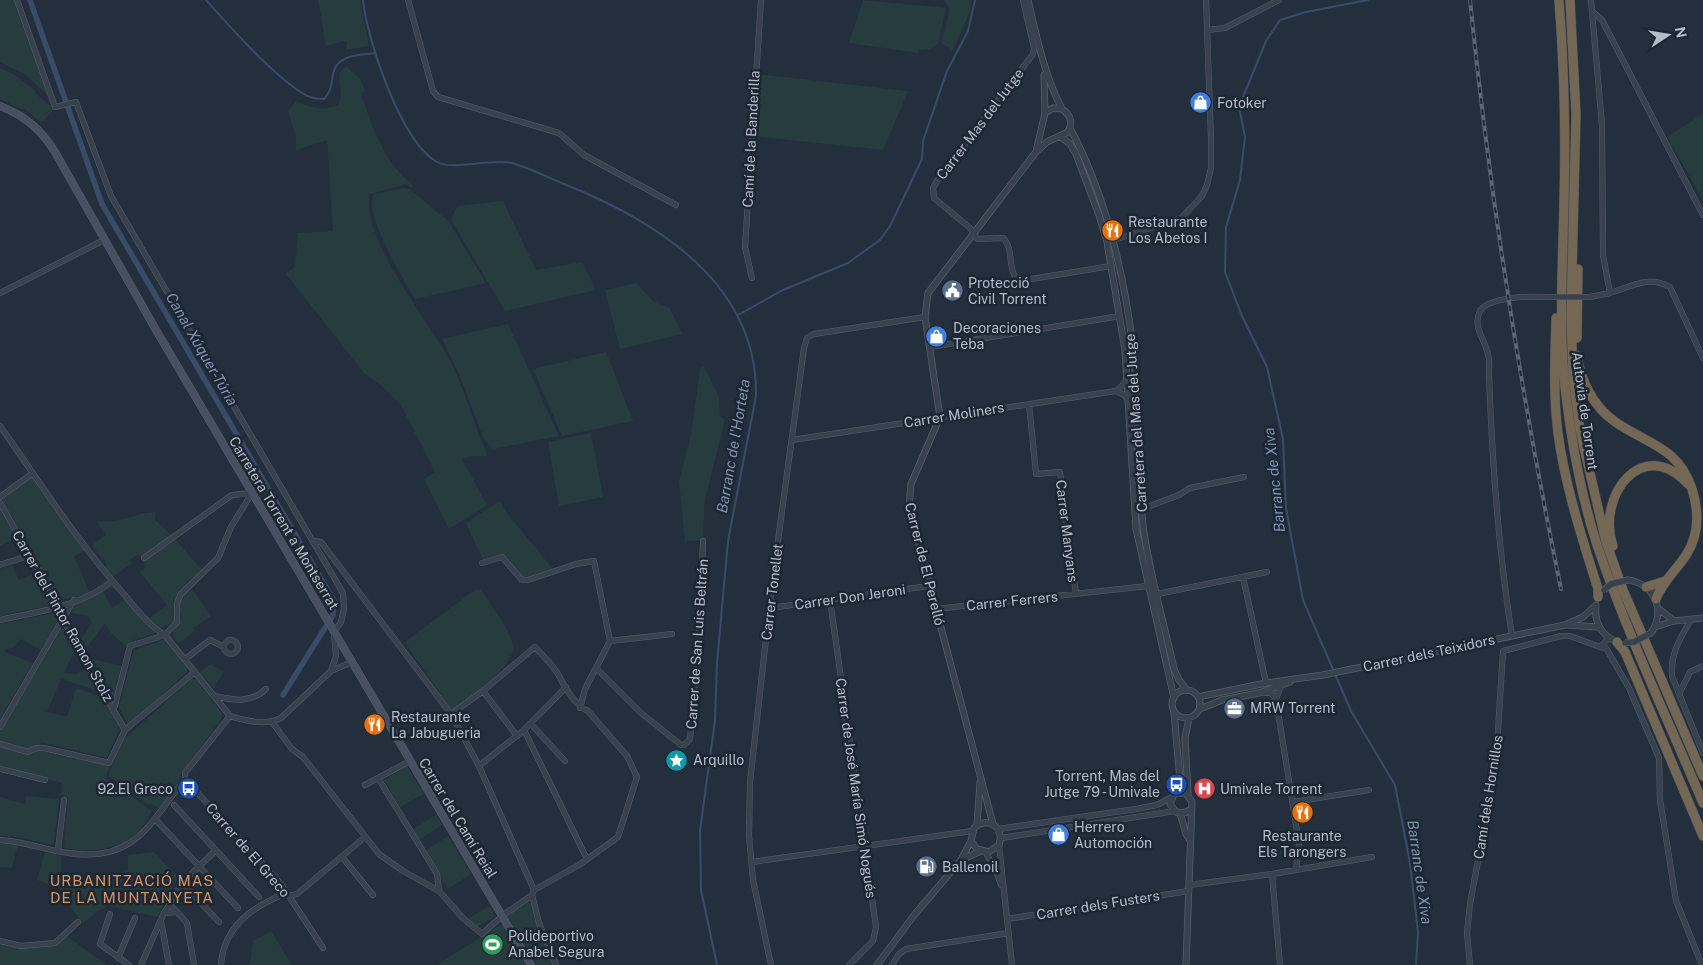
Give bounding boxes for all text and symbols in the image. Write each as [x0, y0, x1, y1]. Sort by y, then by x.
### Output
north arrow [1643, 10, 1693, 60]
text: N [1672, 25, 1690, 39]
street label: Carrer Mas del Jutge [933, 65, 1027, 183]
street label: Camí de la Banderilla [739, 70, 763, 208]
shop icon: Fotoker [1189, 91, 1213, 115]
place label: Fotoker [1217, 95, 1267, 111]
place label: Restaurante Los Abetos I [1128, 214, 1208, 246]
restaurant icon: Restaurante Los Abetos I [1100, 218, 1124, 242]
place label: Protecció Civil Torrent [968, 275, 1047, 307]
public building icon: Protecció Civil Torrent [940, 279, 964, 303]
water label: Canal Xúquer-Túria [163, 290, 241, 408]
place label: Decoraciones Teba [953, 320, 1041, 352]
shop icon: Decoraciones Teba [925, 324, 949, 348]
street label: Carretera del Mas del Jutge [1122, 333, 1150, 513]
street label: Autovia de Torrent [1569, 351, 1601, 471]
water label: Barranc de l'Horteta [713, 378, 753, 514]
street label: Carrer Moliners [903, 399, 1005, 431]
water label: Barranc de Xiva [1260, 427, 1288, 533]
street label: Carretera Torrent a Montserrat [226, 434, 342, 612]
street label: Carrer Manyans [1053, 479, 1081, 583]
street label: Carrer de El Perelló [902, 501, 948, 627]
street label: Carrer del Pintor Ramon Stolz [9, 528, 117, 704]
street label: Carrer Tonellet [758, 543, 786, 641]
street label: Carrer de San Luis Beltrán [683, 558, 711, 730]
street label: Carrer Don Jeroni [793, 581, 907, 613]
street label: Carrer Ferrers [965, 588, 1059, 614]
street label: Carrer dels Teixidors [1362, 631, 1496, 675]
street label: Carrer de José María Simó Nogués [833, 677, 879, 899]
office icon: MRW Torrent [1222, 696, 1246, 720]
place label: MRW Torrent [1250, 700, 1335, 716]
place label: Restaurante La Jabugueria [391, 709, 481, 741]
restaurant icon: Restaurante La Jabugueria [363, 713, 387, 737]
street label: Camí dels Hornillos [1470, 734, 1506, 860]
place icon: Arquillo [665, 748, 689, 772]
place label: Arquillo [693, 752, 744, 768]
street label: Carrer del Camí Reial [416, 755, 500, 881]
place label: Torrent, Mas del Jutge 79 - Umivale [1044, 768, 1160, 800]
bus stop icon: Torrent, Mas del Jutge 79 - Umivale [1164, 772, 1188, 796]
bus stop icon: 92.El Greco [177, 777, 201, 801]
hospital icon: Umivale Torrent [1192, 777, 1216, 801]
place label: 92.El Greco [98, 781, 173, 797]
place label: Umivale Torrent [1220, 781, 1322, 797]
street label: Carrer de El Greco [203, 800, 293, 900]
restaurant icon: Restaurante Els Tarongers [1290, 801, 1314, 825]
place label: Herrero Automoción [1074, 819, 1152, 851]
water label: Barranc de Xiva [1404, 819, 1436, 925]
shop icon: Herrero Automoción [1046, 823, 1070, 847]
place label: Restaurante Els Tarongers [1258, 828, 1346, 860]
fuel station icon: Ballenoil [914, 855, 938, 879]
place label: Ballenoil [942, 859, 999, 875]
district label: URBANITZACIÓ MAS DE LA MUNTANYETA [50, 871, 214, 906]
street label: Carrer dels Fusters [1035, 887, 1161, 923]
place label: Polideportivo Anabel Segura [508, 928, 605, 960]
sports icon: Polideportivo Anabel Segura [480, 932, 504, 956]

